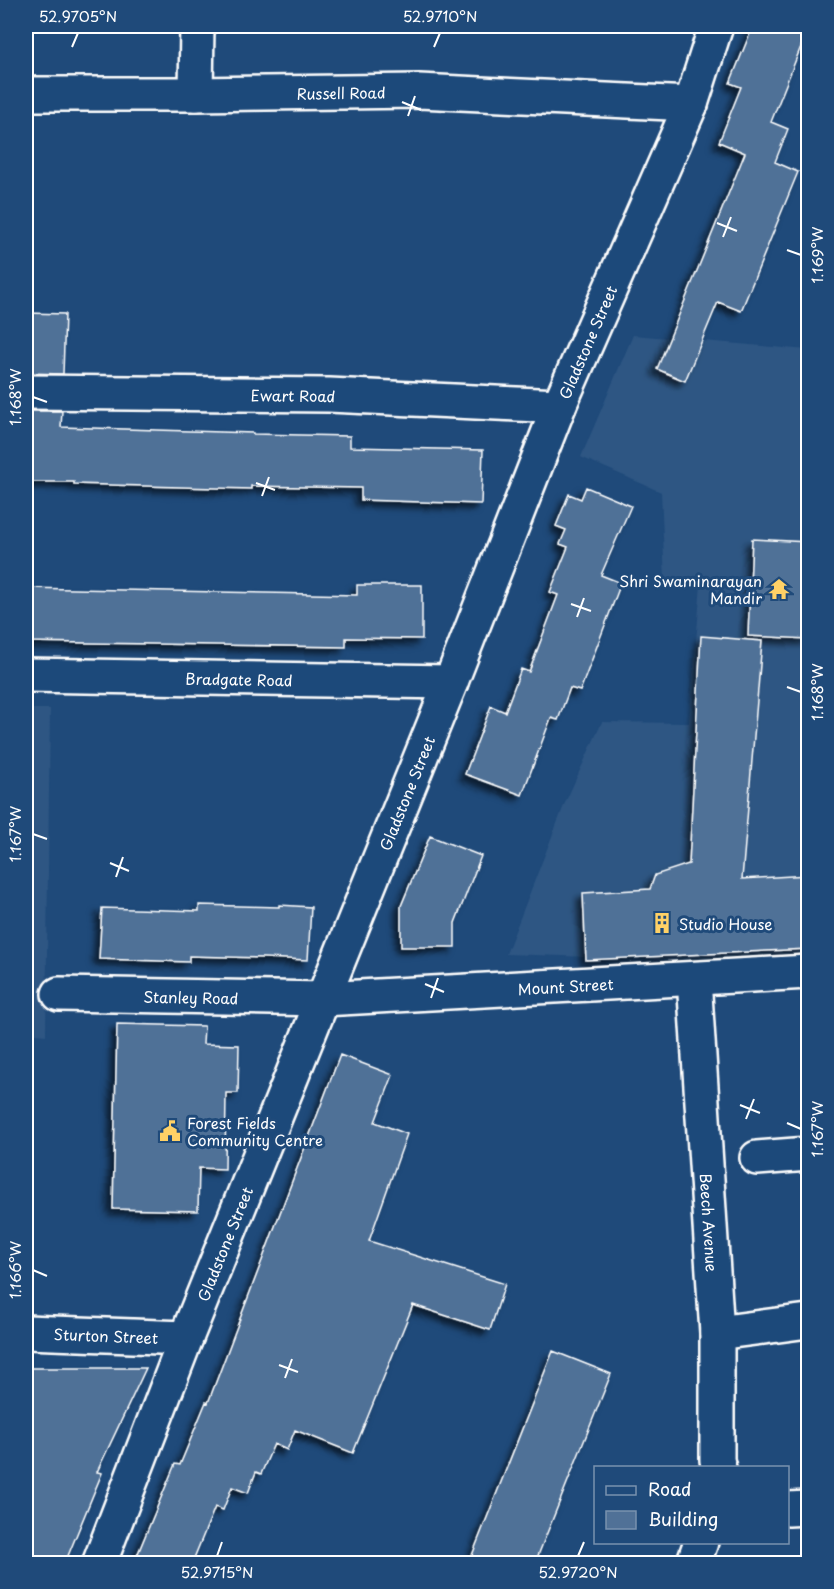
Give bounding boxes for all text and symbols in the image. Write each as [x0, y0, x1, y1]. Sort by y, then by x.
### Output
text: 52.9705°N [39, 4, 117, 27]
text: 52.9710°N [403, 4, 477, 27]
street label: Russell Road [296, 80, 386, 104]
text: 1.169°W [805, 226, 828, 283]
street label: Gladstone Street [552, 282, 622, 402]
text: 1.168°W [3, 368, 26, 426]
street label: Ewart Road [250, 383, 336, 407]
place label: Shri Swaminarayan Mandir [619, 569, 762, 609]
temple icon: Shri Swaminarayan Mandir [767, 577, 791, 601]
text: 1.168°W [805, 663, 828, 721]
street label: Bradgate Road [185, 666, 293, 691]
street label: Gladstone Street [373, 732, 440, 854]
text: 1.167°W [3, 805, 26, 862]
building icon: Studio House [650, 911, 674, 935]
place label: Studio House [679, 912, 772, 935]
street label: Mount Street [517, 971, 614, 1000]
street label: Stanley Road [143, 984, 239, 1009]
text: 1.167°W [805, 1100, 828, 1157]
place label: Forest Fields Community Centre [187, 1111, 323, 1151]
public building icon: Forest Fields Community Centre [158, 1119, 182, 1143]
street label: Beech Avenue [695, 1173, 724, 1272]
street label: Gladstone Street [191, 1183, 258, 1304]
text: 1.166°W [3, 1240, 26, 1299]
street label: Sturton Street [53, 1322, 159, 1348]
legend [594, 1466, 789, 1544]
text: Road [648, 1475, 692, 1502]
text: Building [648, 1505, 718, 1532]
text: 52.9715°N [180, 1560, 254, 1583]
text: 52.9720°N [538, 1560, 618, 1583]

